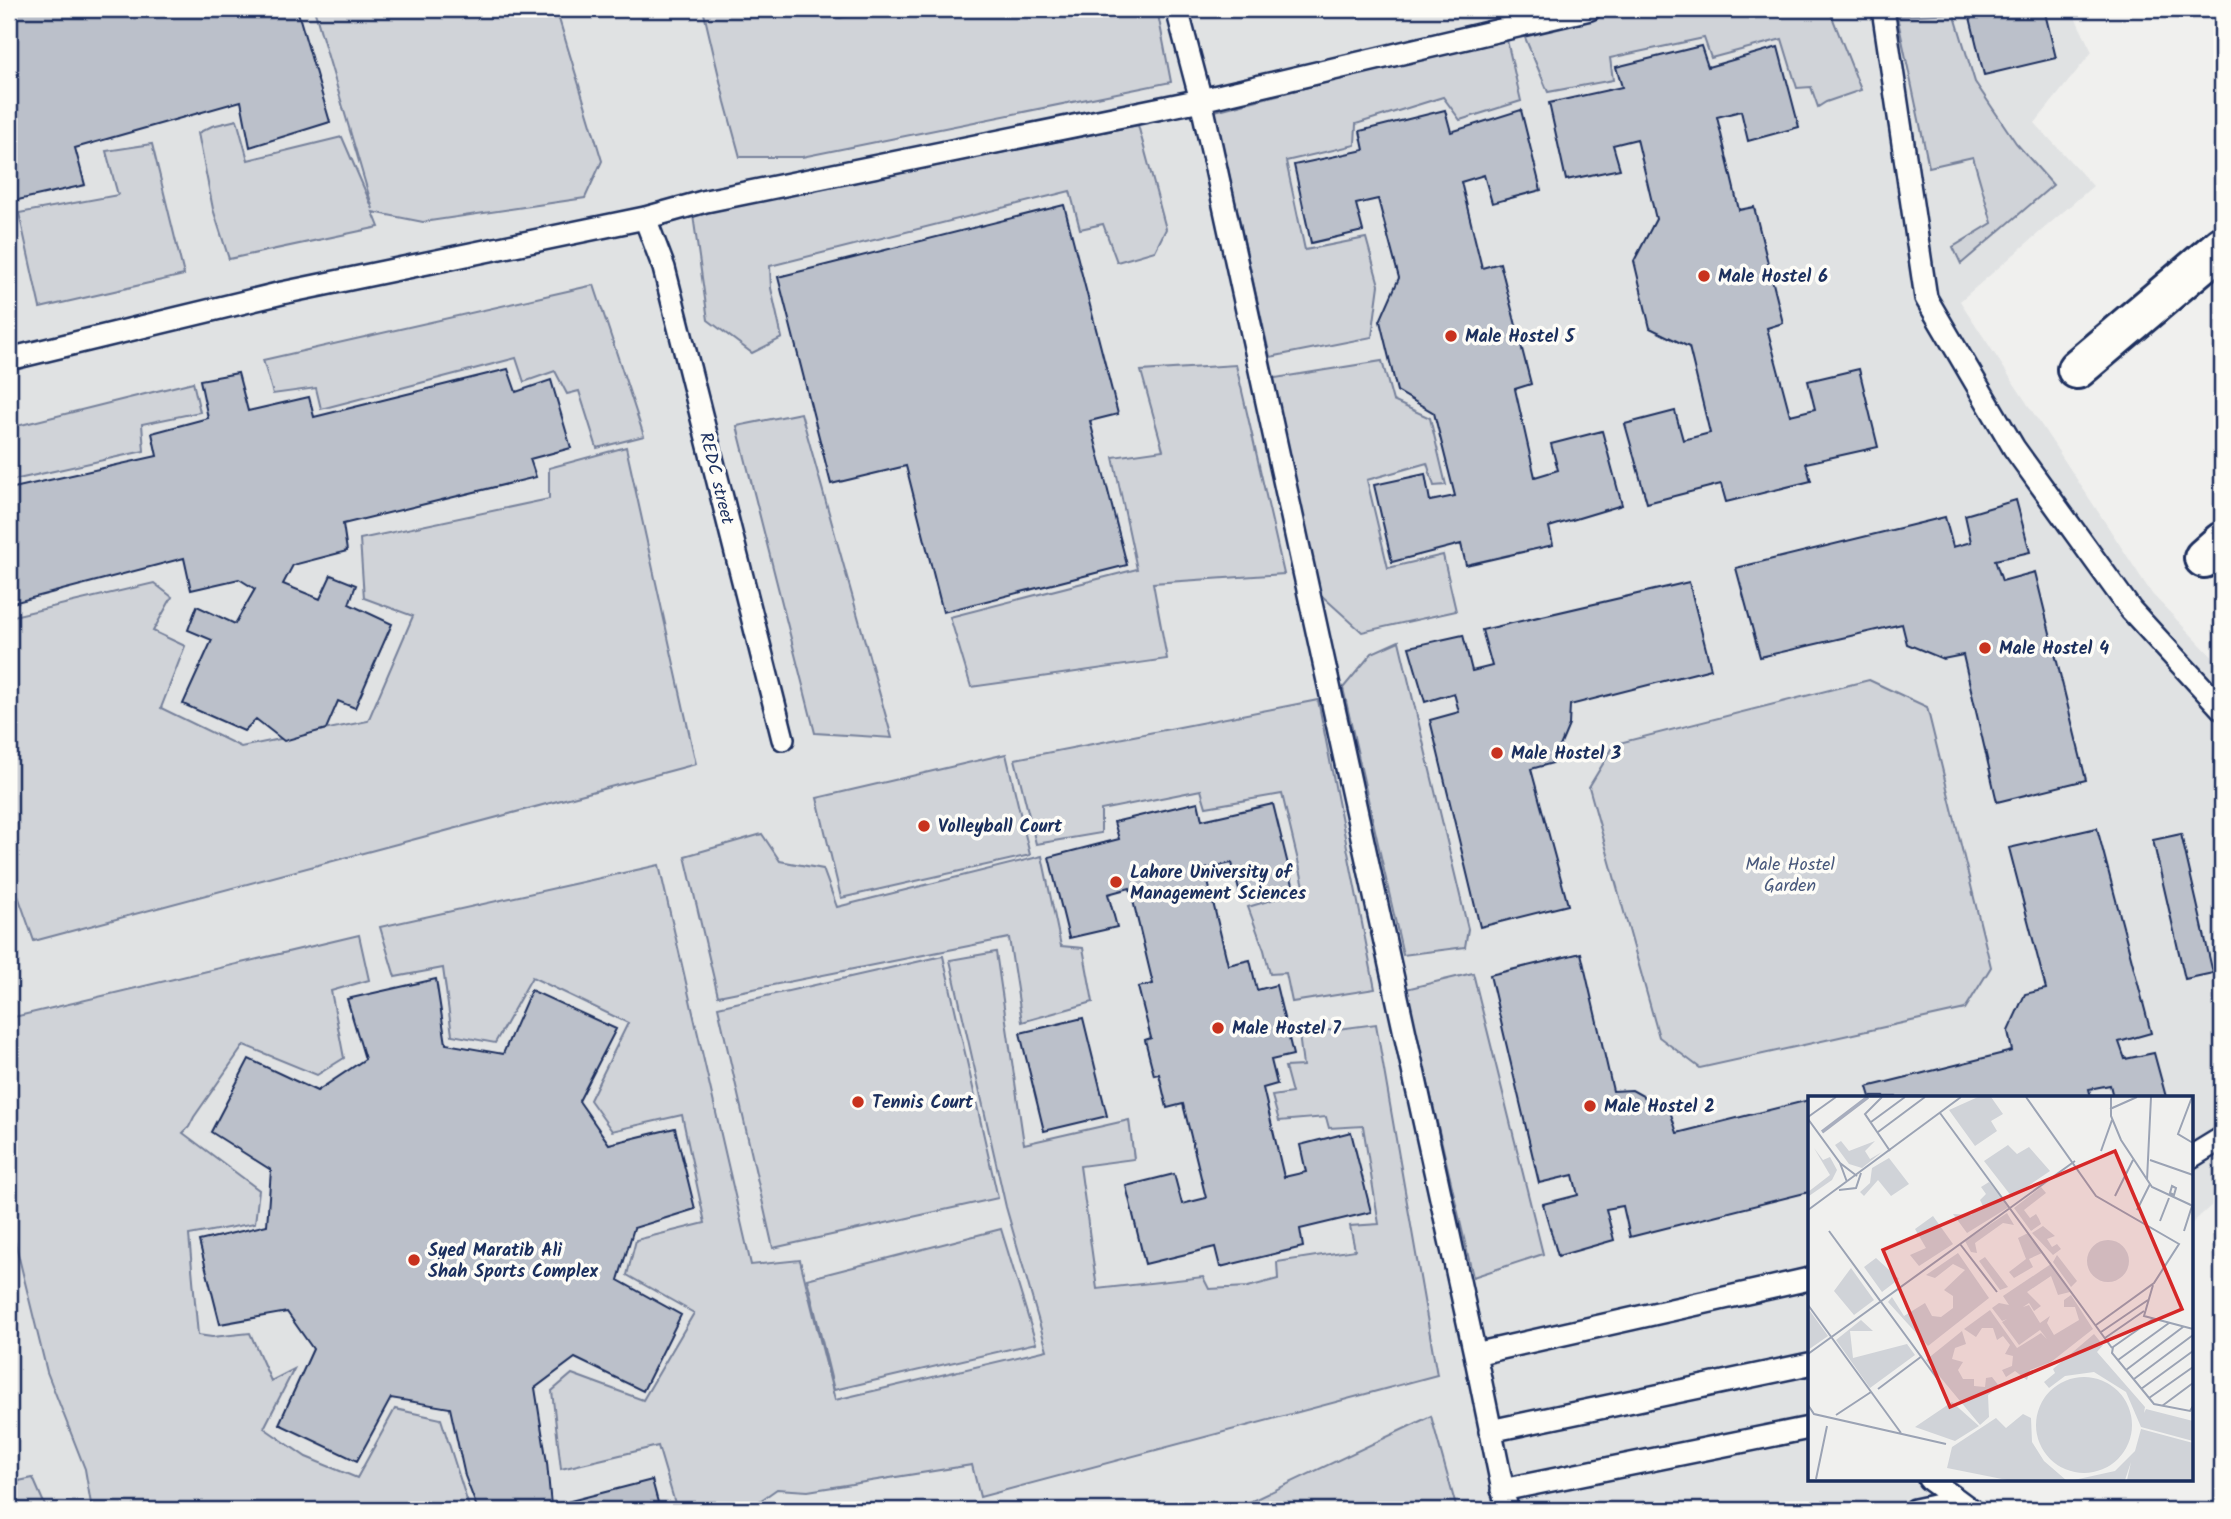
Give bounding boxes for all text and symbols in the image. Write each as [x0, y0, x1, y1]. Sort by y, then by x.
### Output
place label: Male Hostel 6 [1718, 263, 1828, 292]
marker: Male Hostel 6 [1696, 268, 1712, 284]
place label: Male Hostel 5 [1465, 323, 1576, 352]
marker: Male Hostel 5 [1443, 328, 1459, 344]
street label: REDC street [690, 429, 741, 529]
place label: Male Hostel 4 [1999, 635, 2109, 664]
marker: Male Hostel 4 [1977, 640, 1993, 656]
place label: Male Hostel 3 [1511, 740, 1621, 769]
marker: Male Hostel 3 [1489, 745, 1505, 761]
place label: Volleyball Court [938, 813, 1063, 842]
marker: Volleyball Court [916, 818, 932, 834]
park label: Male Hostel Garden [1745, 851, 1835, 901]
place label: Lahore University of Management Sciences [1130, 859, 1307, 909]
marker: Lahore University of Management Sciences [1108, 874, 1124, 890]
place label: Male Hostel 7 [1232, 1015, 1341, 1044]
marker: Male Hostel 7 [1210, 1020, 1226, 1036]
place label: Tennis Court [872, 1089, 974, 1118]
place label: Male Hostel 2 [1604, 1093, 1715, 1122]
marker: Tennis Court [850, 1094, 866, 1110]
inset map [1808, 1096, 2192, 1480]
marker: Male Hostel 2 [1582, 1098, 1598, 1114]
place label: Syed Maratib Ali Shah Sports Complex [428, 1237, 598, 1287]
marker: Syed Maratib Ali Shah Sports Complex [406, 1252, 422, 1268]

